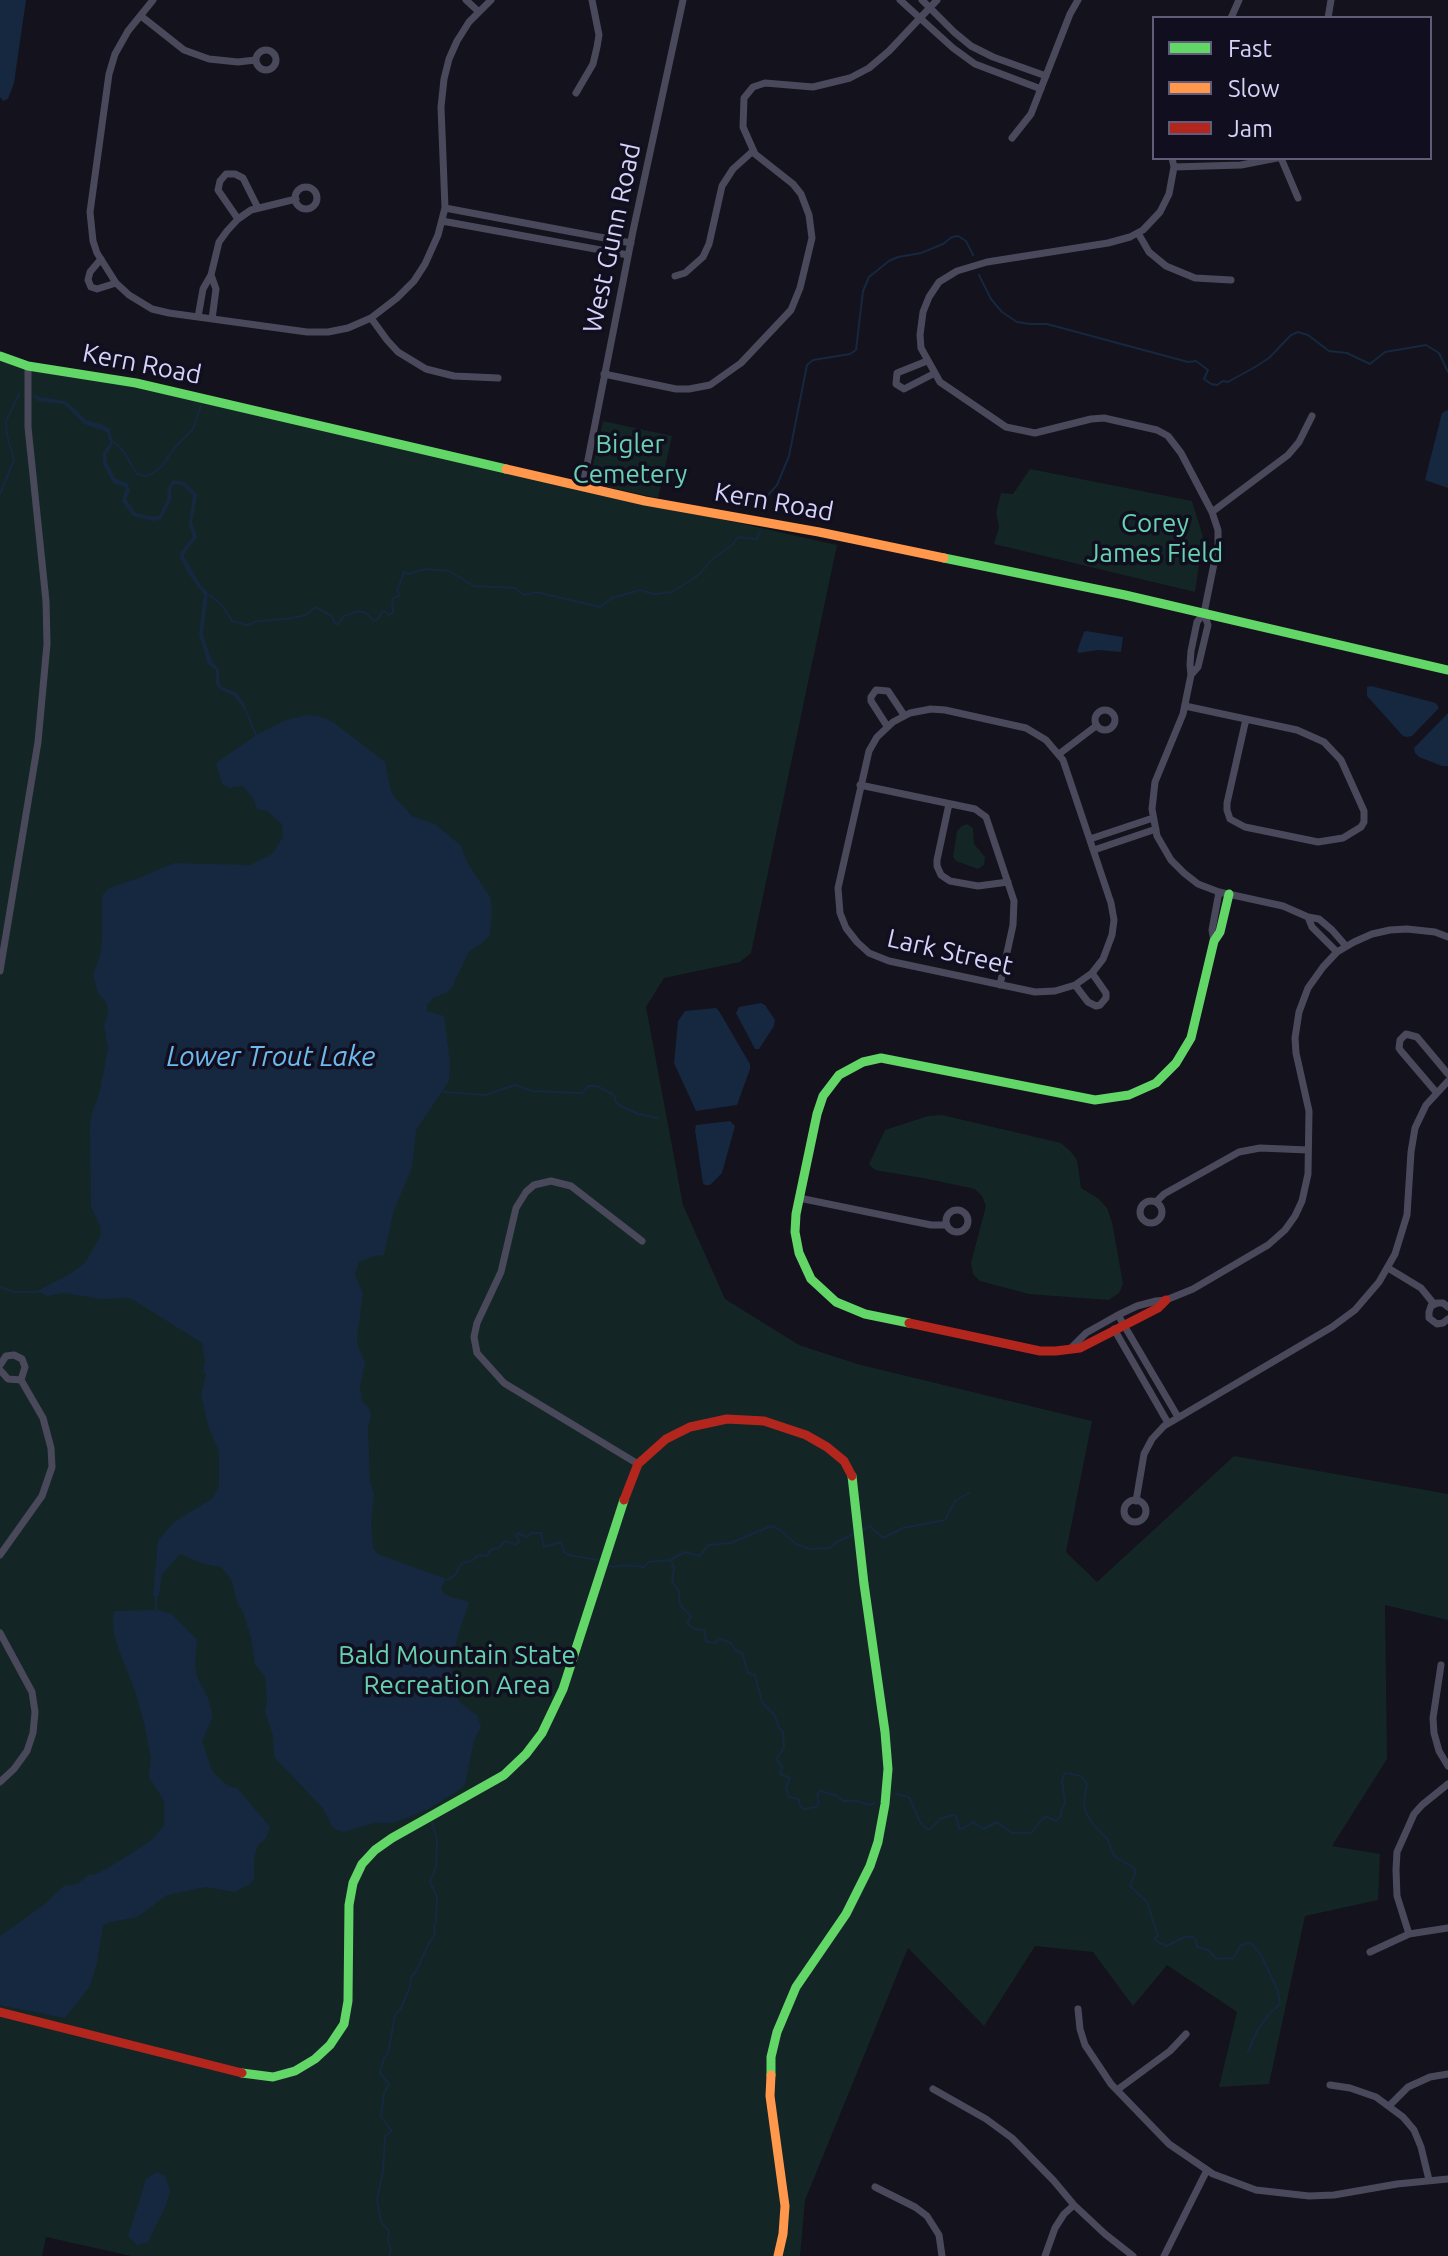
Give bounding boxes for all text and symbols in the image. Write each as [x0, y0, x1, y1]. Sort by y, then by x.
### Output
legend [1152, 16, 1432, 160]
text: Fast [1228, 35, 1272, 62]
text: Slow [1228, 75, 1280, 102]
text: Jam [1228, 115, 1273, 142]
street label: West Gunn Road [577, 140, 647, 336]
street label: Kern Road [80, 337, 204, 391]
park label: Bigler Cemetery [573, 428, 687, 490]
street label: Kern Road [712, 476, 836, 528]
park label: Corey James Field [1087, 507, 1223, 568]
street label: Lark Street [884, 922, 1016, 982]
water label: Lower Trout Lake [167, 1040, 375, 1074]
park label: Bald Mountain State Recreation Area [338, 1639, 576, 1700]

